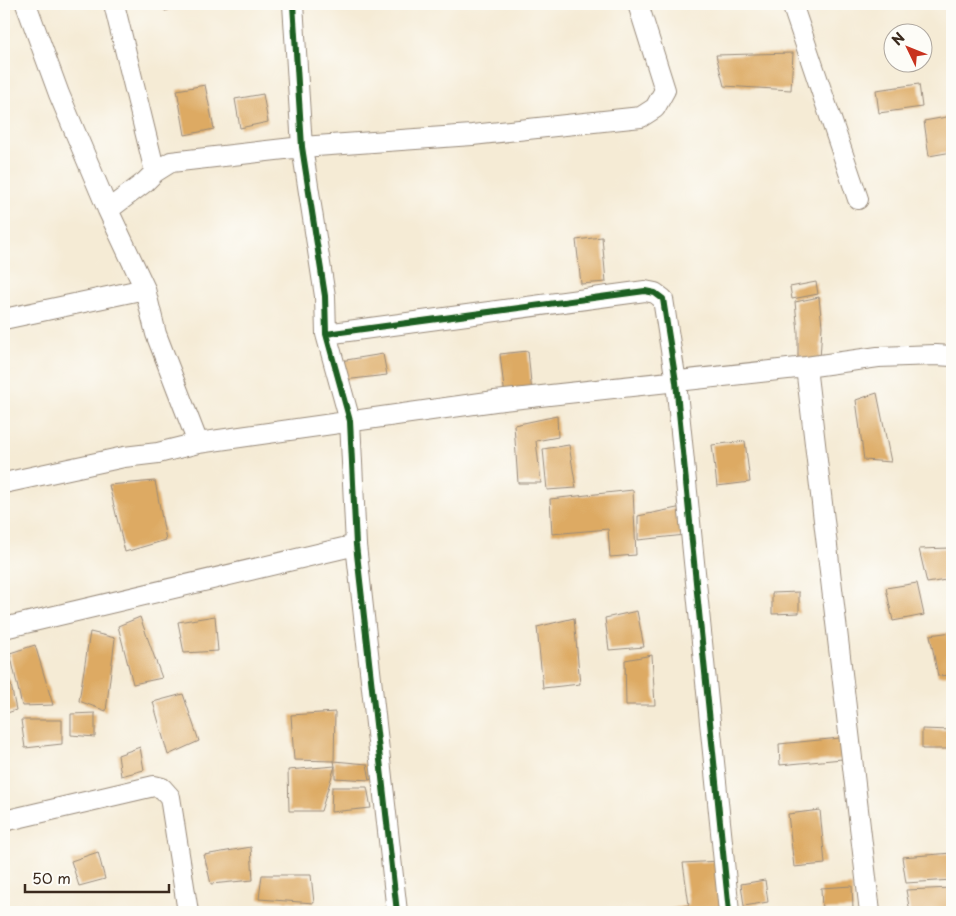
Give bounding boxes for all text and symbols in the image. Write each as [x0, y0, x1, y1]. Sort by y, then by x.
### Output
north arrow [884, 22, 934, 72]
text: N [887, 28, 910, 50]
scale bar [25, 861, 169, 893]
text: 50 m [32, 866, 71, 889]

